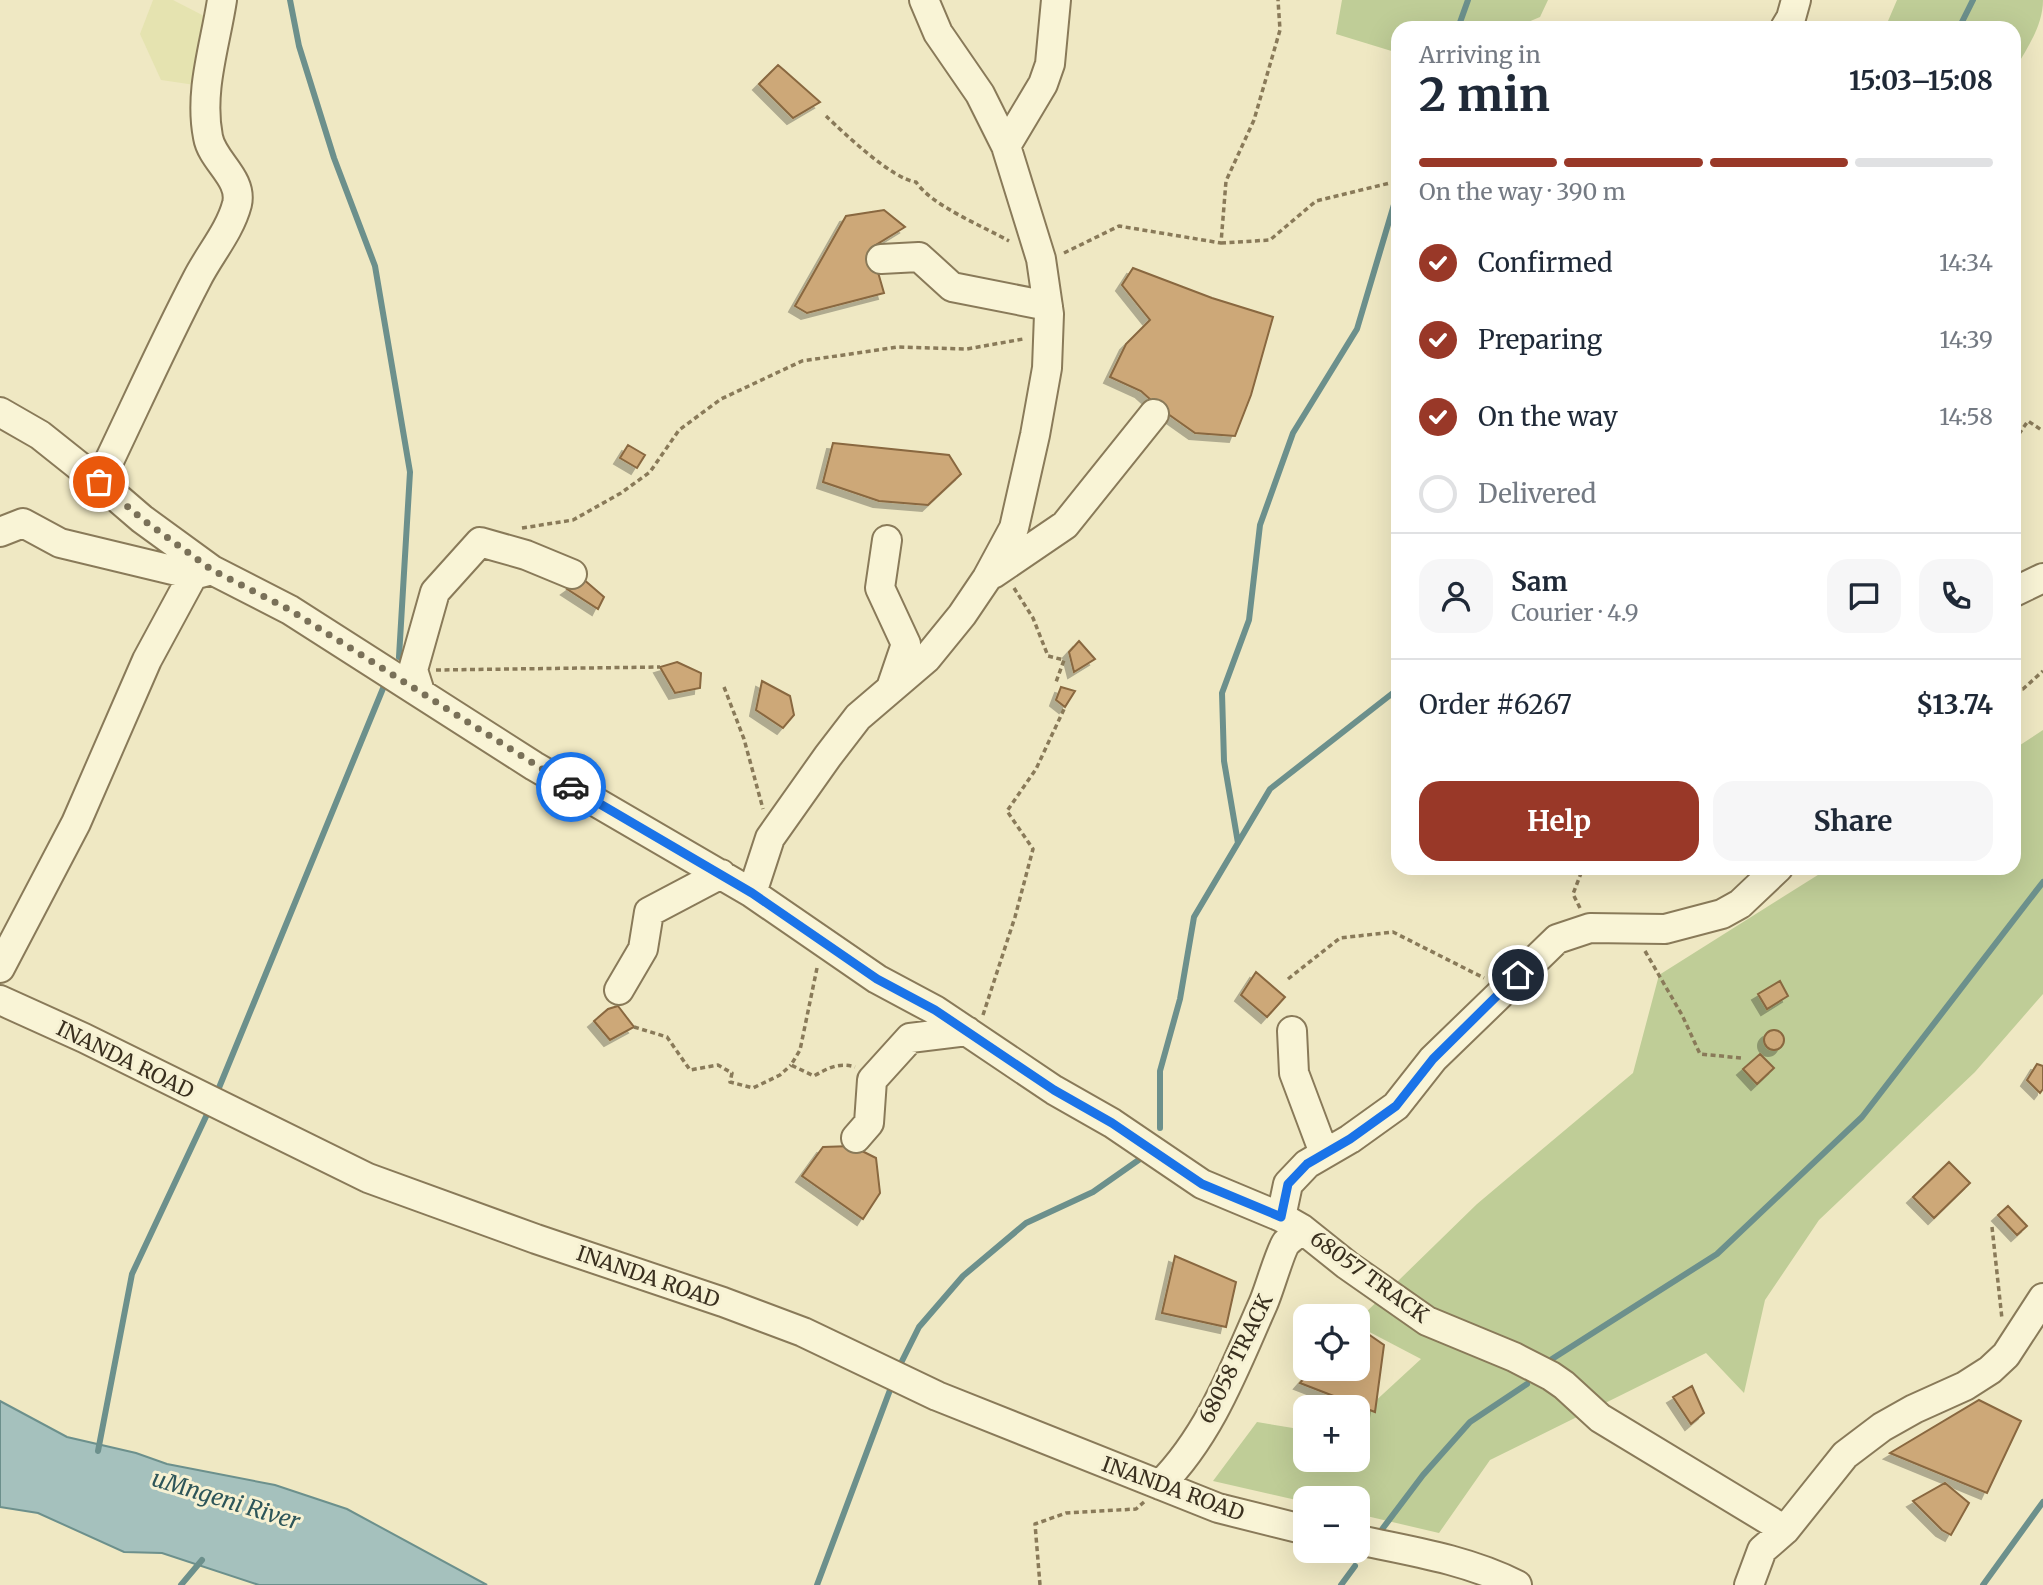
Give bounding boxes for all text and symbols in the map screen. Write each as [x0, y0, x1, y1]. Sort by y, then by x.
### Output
text: Arriving in [1419, 40, 1541, 69]
text: 15:03–15:08 [1849, 64, 1993, 97]
text: 2 min [1419, 66, 1550, 124]
text: On the way · 390 m [1419, 177, 1626, 206]
icon: check [1419, 244, 1457, 282]
text: Confirmed [1478, 246, 1613, 279]
text: 14:34 [1939, 248, 1993, 277]
icon: check [1419, 321, 1457, 359]
text: Preparing [1478, 323, 1602, 356]
text: 14:39 [1940, 325, 1993, 354]
icon: check [1419, 398, 1457, 436]
text: On the way [1478, 400, 1618, 433]
text: 14:58 [1939, 402, 1993, 431]
pin [69, 452, 129, 512]
icon: bag [80, 463, 118, 501]
text: Delivered [1478, 477, 1597, 510]
button: person [1419, 559, 1493, 633]
button: chat [1827, 559, 1901, 633]
button: phone [1919, 559, 1993, 633]
text: Sam [1511, 565, 1568, 598]
text: Courier · 4.9 [1511, 598, 1639, 627]
text: Order #6267 [1419, 688, 1572, 721]
text: $13.74 [1916, 688, 1993, 721]
courier [536, 752, 606, 822]
icon: car [552, 768, 590, 806]
button: Help [1419, 781, 1699, 861]
button: Share [1713, 781, 1993, 861]
pin [1488, 945, 1548, 1005]
icon: home [1499, 956, 1537, 994]
street label: INANDA ROAD [52, 1015, 199, 1105]
street label: 68057 TRACK [1305, 1225, 1434, 1329]
street label: INANDA ROAD [573, 1239, 723, 1314]
street label: 68058 TRACK [1193, 1289, 1279, 1428]
map controls [1293, 1304, 1370, 1563]
button: locate [1293, 1304, 1370, 1381]
button: + [1293, 1395, 1370, 1472]
street label: INANDA ROAD [1098, 1450, 1248, 1527]
water label: uMngeni River [149, 1463, 304, 1536]
button: − [1293, 1486, 1370, 1563]

